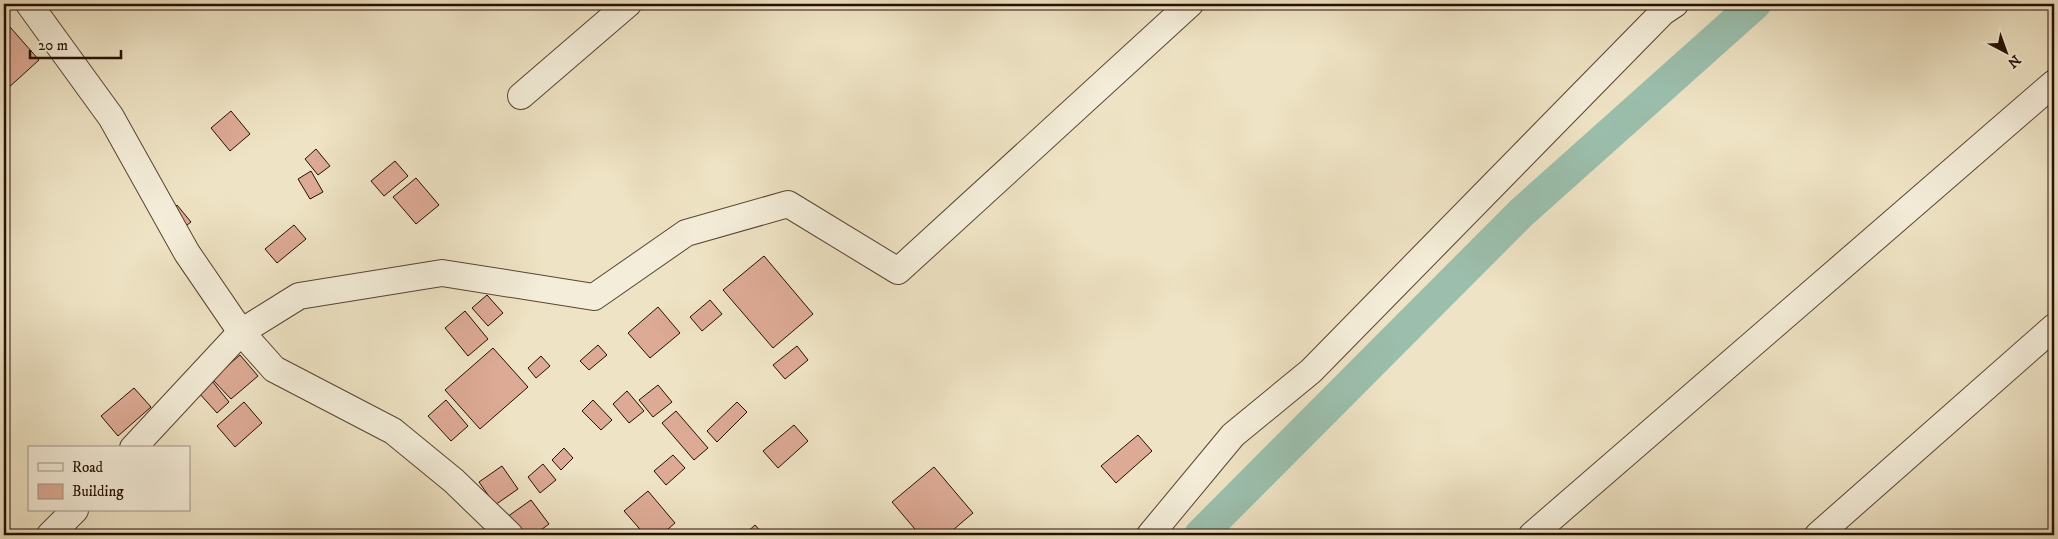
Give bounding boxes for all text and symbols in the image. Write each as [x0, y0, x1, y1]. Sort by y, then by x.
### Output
scale bar [30, 28, 121, 60]
north arrow [1980, 28, 2030, 78]
text: 20 m [38, 36, 68, 55]
text: N [2003, 50, 2024, 72]
legend [28, 446, 190, 512]
text: Road [72, 458, 104, 477]
text: Building [72, 482, 124, 501]

